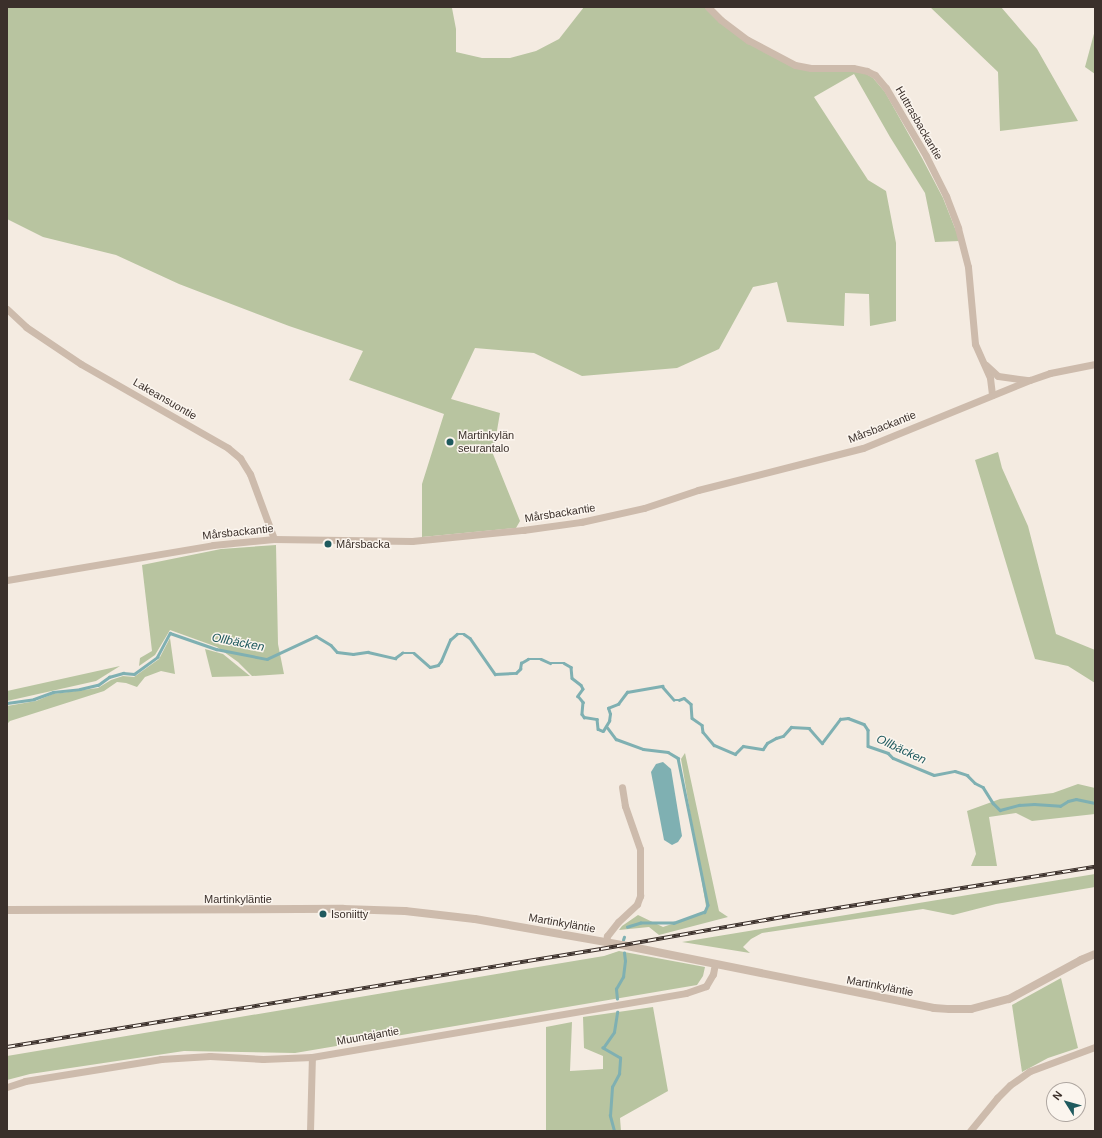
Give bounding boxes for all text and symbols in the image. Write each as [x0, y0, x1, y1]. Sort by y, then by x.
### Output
street label: Huttrasbackantie [893, 84, 945, 162]
street label: Lakeansuontie [131, 375, 199, 423]
street label: Mårsbackantie [846, 408, 918, 446]
place label: Martinkylän seurantalo [458, 429, 514, 455]
marker: Martinkylän seurantalo [445, 437, 455, 447]
street label: Mårsbackantie [524, 501, 596, 525]
street label: Mårsbackantie [202, 522, 274, 542]
place label: Mårsbacka [336, 537, 390, 551]
marker: Mårsbacka [323, 539, 333, 549]
water label: Ollbäcken [210, 631, 266, 655]
water label: Ollbäcken [874, 732, 928, 768]
street label: Martinkyläntie [204, 892, 272, 906]
place label: Isoniitty [331, 907, 368, 921]
marker: Isoniitty [318, 909, 328, 919]
street label: Martinkyläntie [527, 911, 597, 935]
street label: Martinkyläntie [845, 973, 915, 999]
street label: Muuntajantie [336, 1024, 400, 1048]
north arrow [1046, 1082, 1086, 1122]
text: N [1050, 1089, 1064, 1102]

